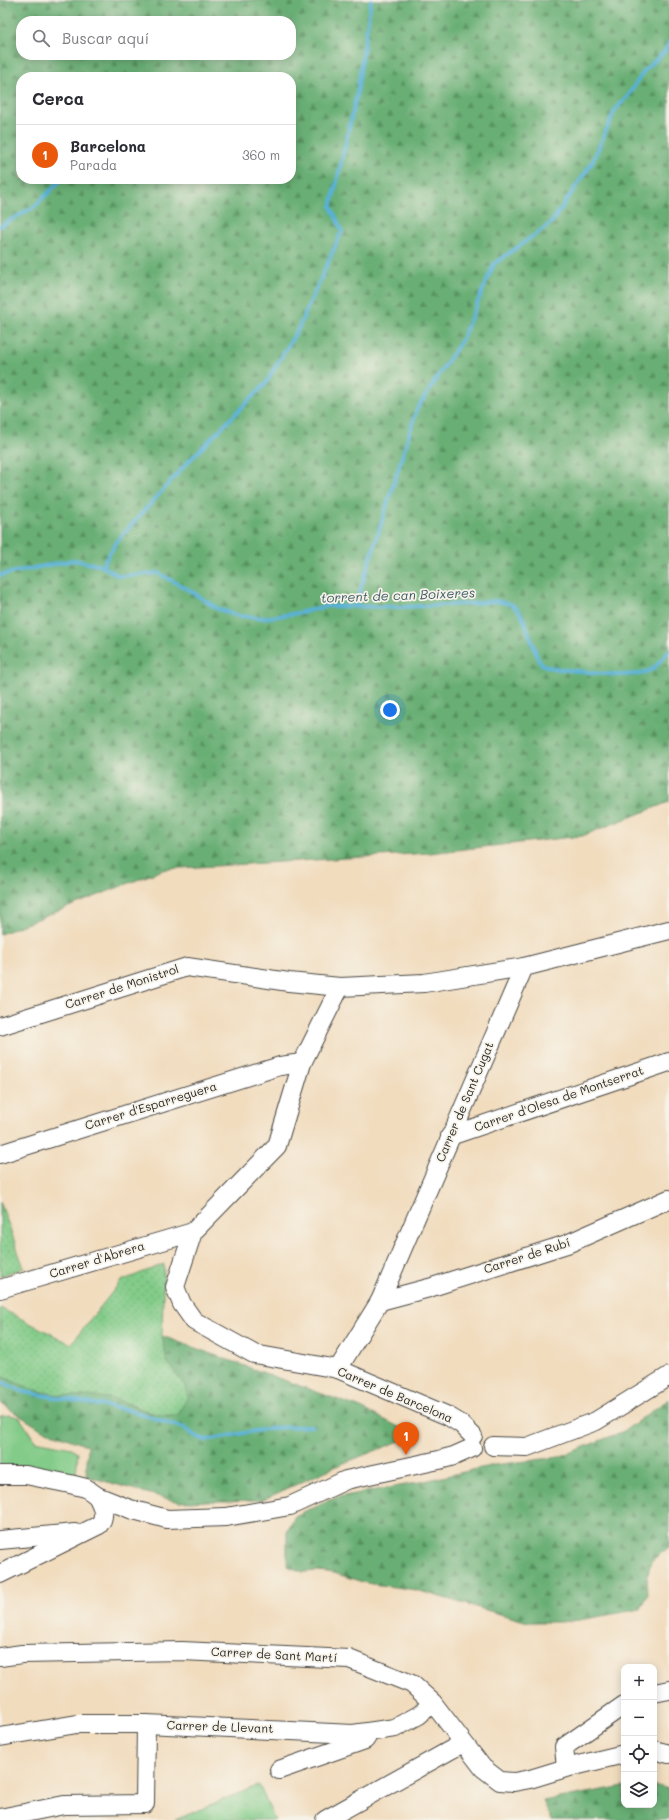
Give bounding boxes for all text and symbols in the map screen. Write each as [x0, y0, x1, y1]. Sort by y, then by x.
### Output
search box [16, 16, 296, 60]
icon: search [30, 27, 52, 49]
text: Buscar aquí [62, 28, 149, 48]
text: Cerca [32, 87, 84, 109]
text: Barcelona [70, 136, 146, 156]
text: 1 [42, 146, 48, 163]
text: 360 m [242, 146, 280, 163]
text: Parada [70, 156, 117, 173]
water label: torrent de can Boixeres [320, 583, 475, 606]
your location [380, 700, 400, 720]
street label: Carrer de Monistrol [63, 960, 181, 1012]
street label: Carrer de Sant Cugat [431, 1039, 497, 1164]
street label: Carrer d'Olesa de Montserrat [472, 1061, 646, 1135]
street label: Carrer d'Esparreguera [83, 1077, 219, 1133]
street label: Carrer de Rubí [481, 1233, 572, 1277]
street label: Carrer d'Abrera [47, 1237, 146, 1281]
street label: Carrer de Barcelona [335, 1362, 456, 1426]
pin: 1 [393, 1422, 419, 1455]
street label: Carrer de Sant Martí [211, 1643, 338, 1665]
map controls [621, 1664, 657, 1808]
button: + [621, 1664, 657, 1700]
button: − [621, 1700, 657, 1736]
street label: Carrer de Llevant [166, 1716, 274, 1736]
button: locate [621, 1736, 657, 1772]
button: layers [621, 1772, 657, 1808]

